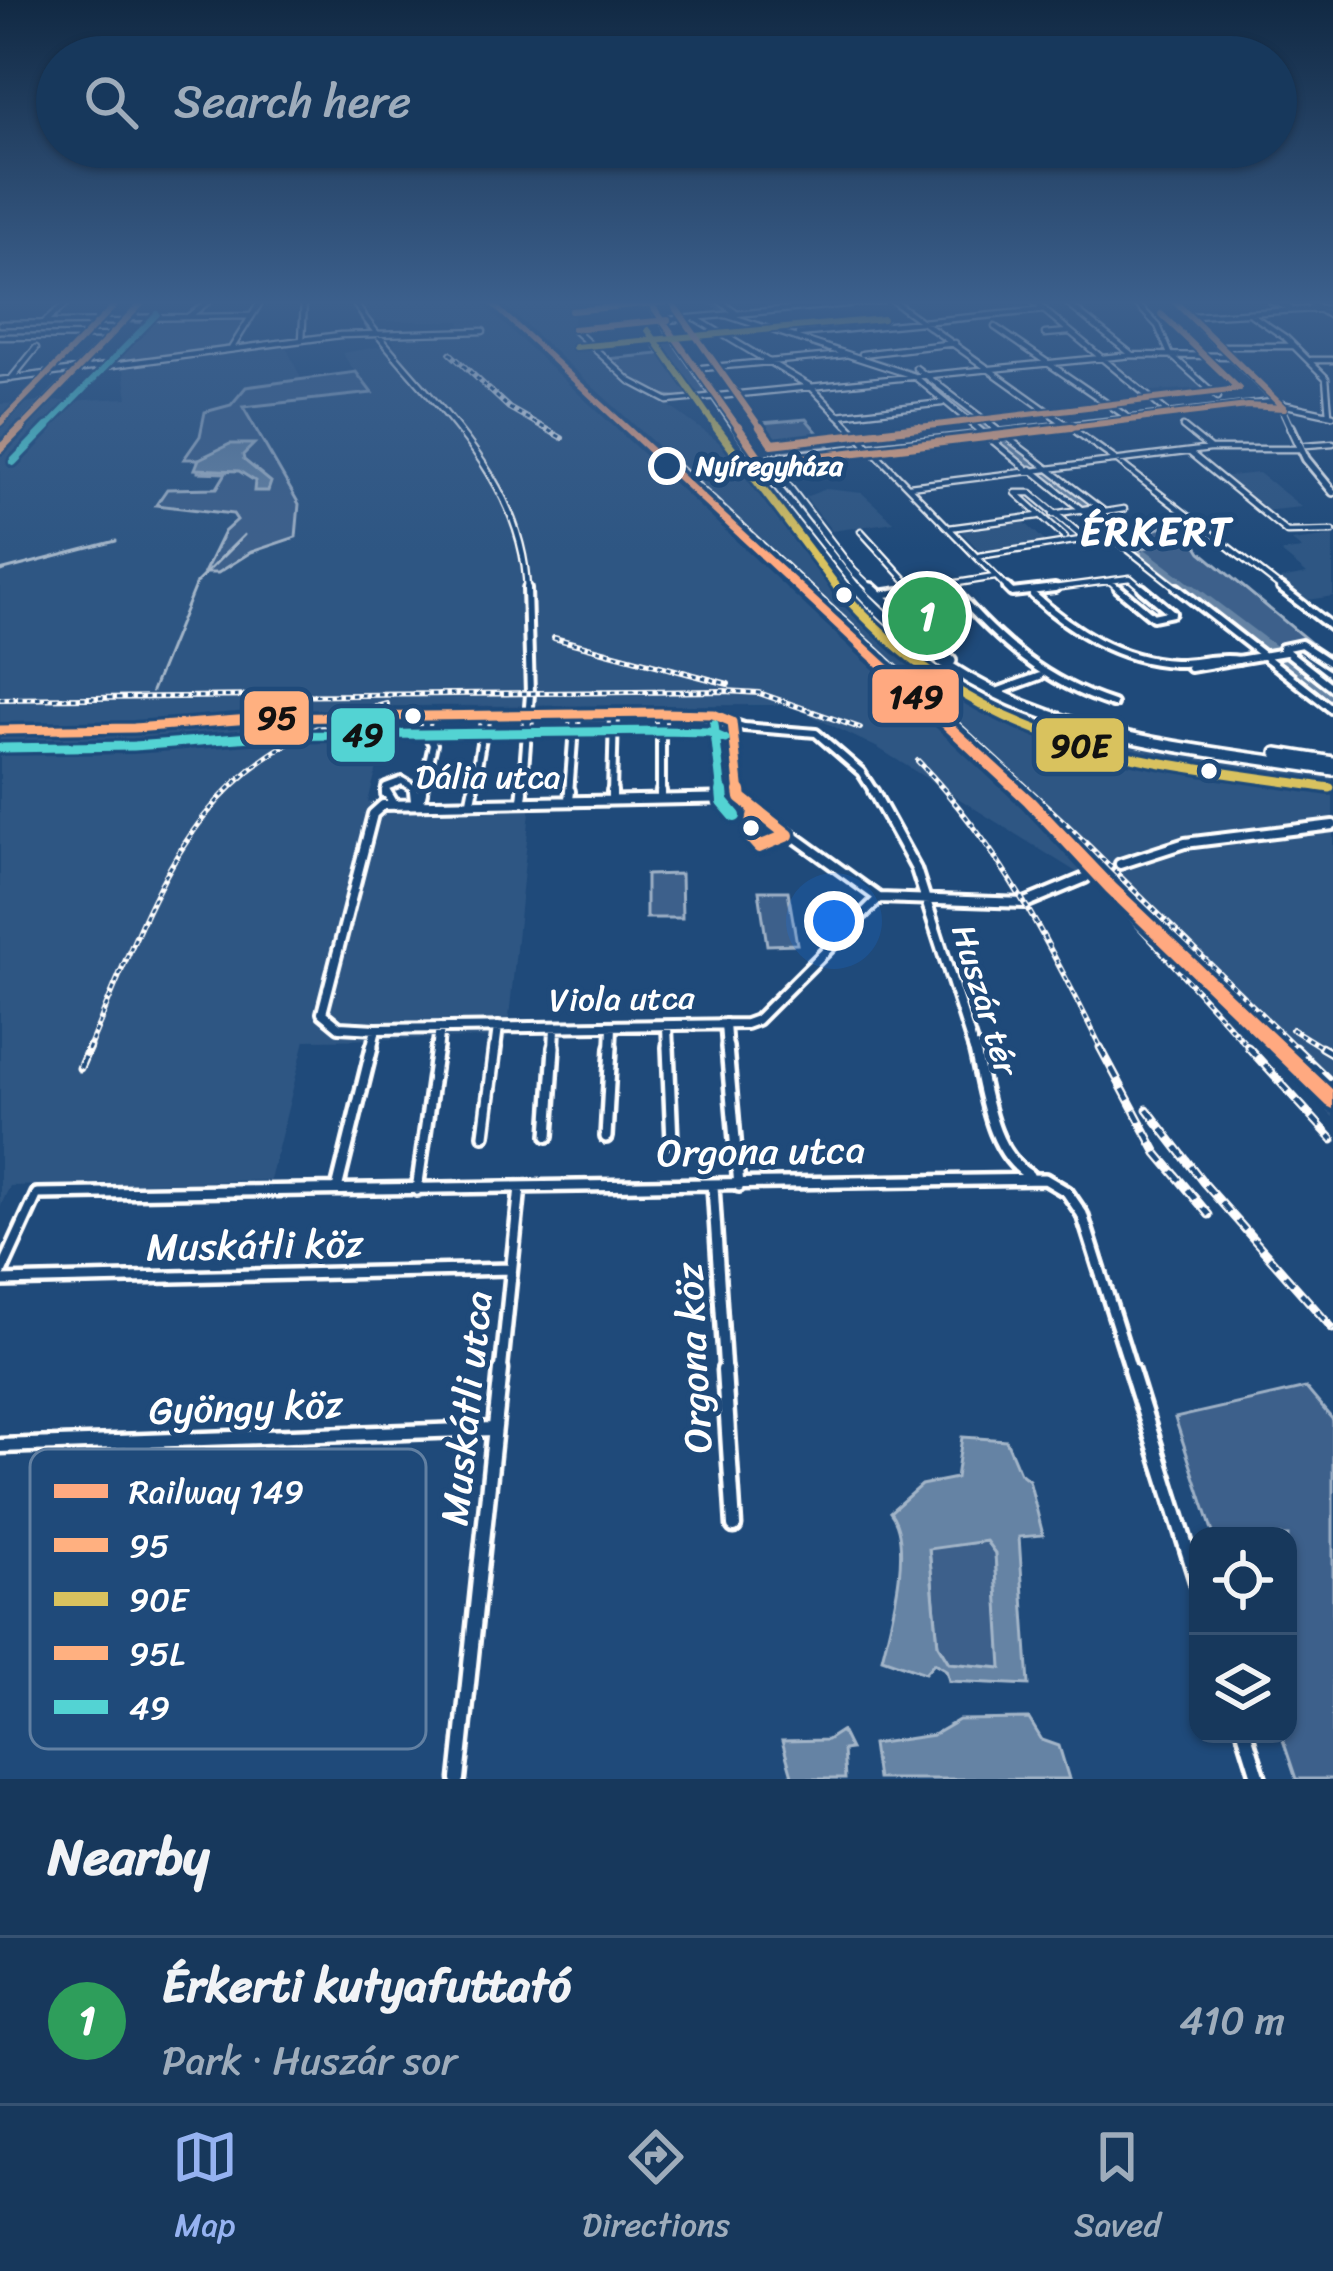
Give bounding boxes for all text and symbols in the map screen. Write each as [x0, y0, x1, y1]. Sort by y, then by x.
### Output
search box [36, 36, 1297, 168]
text: Search here [174, 62, 411, 142]
icon: search [78, 69, 144, 135]
place label: Nyíregyháza [695, 442, 844, 490]
marker: Nyíregyháza [650, 449, 684, 483]
district label: ÉRKERT [1080, 497, 1234, 566]
pin: 1 [888, 571, 966, 661]
unlabelled marker [833, 584, 855, 606]
line badge: 149 [870, 667, 961, 725]
text: 149 [888, 668, 944, 726]
line badge: 95 [242, 689, 311, 747]
text: 95 [257, 689, 297, 747]
unlabelled marker [402, 705, 424, 727]
line badge: 49 [329, 706, 397, 764]
text: 49 [343, 706, 383, 764]
line badge: 90E [1034, 716, 1126, 774]
text: 90E [1050, 717, 1112, 775]
street label: Dália utca [415, 748, 561, 806]
unlabelled marker [1198, 760, 1220, 782]
unlabelled marker [740, 817, 762, 839]
your location [804, 891, 864, 951]
street label: Huszár tér [935, 917, 1036, 1085]
street label: Viola utca [549, 969, 696, 1029]
street label: Orgona utca [656, 1115, 866, 1187]
street label: Muskátli köz [146, 1209, 365, 1281]
street label: Orgona köz [654, 1260, 732, 1455]
street label: Muskátli utca [419, 1287, 513, 1529]
street label: Gyöngy köz [148, 1369, 345, 1445]
legend [30, 1449, 426, 1749]
text: Railway 149 [129, 1463, 304, 1521]
text: 95 [129, 1517, 169, 1575]
map controls [1189, 1527, 1297, 1743]
button: locate [1189, 1527, 1297, 1635]
text: 90E [129, 1571, 190, 1629]
text: 95L [129, 1625, 185, 1683]
button: layers [1189, 1635, 1297, 1743]
text: 49 [129, 1679, 170, 1737]
text: Nearby [48, 1812, 209, 1902]
text: Érkerti kutyafuttató [162, 1946, 571, 2026]
text: 1 [79, 1986, 95, 2055]
text: 410 m [1179, 1986, 1285, 2055]
text: Park · Huszár sor [162, 2026, 457, 2095]
tab: Map [172, 2124, 238, 2254]
tab: Directions [582, 2124, 730, 2254]
tab: Saved [1074, 2124, 1161, 2254]

